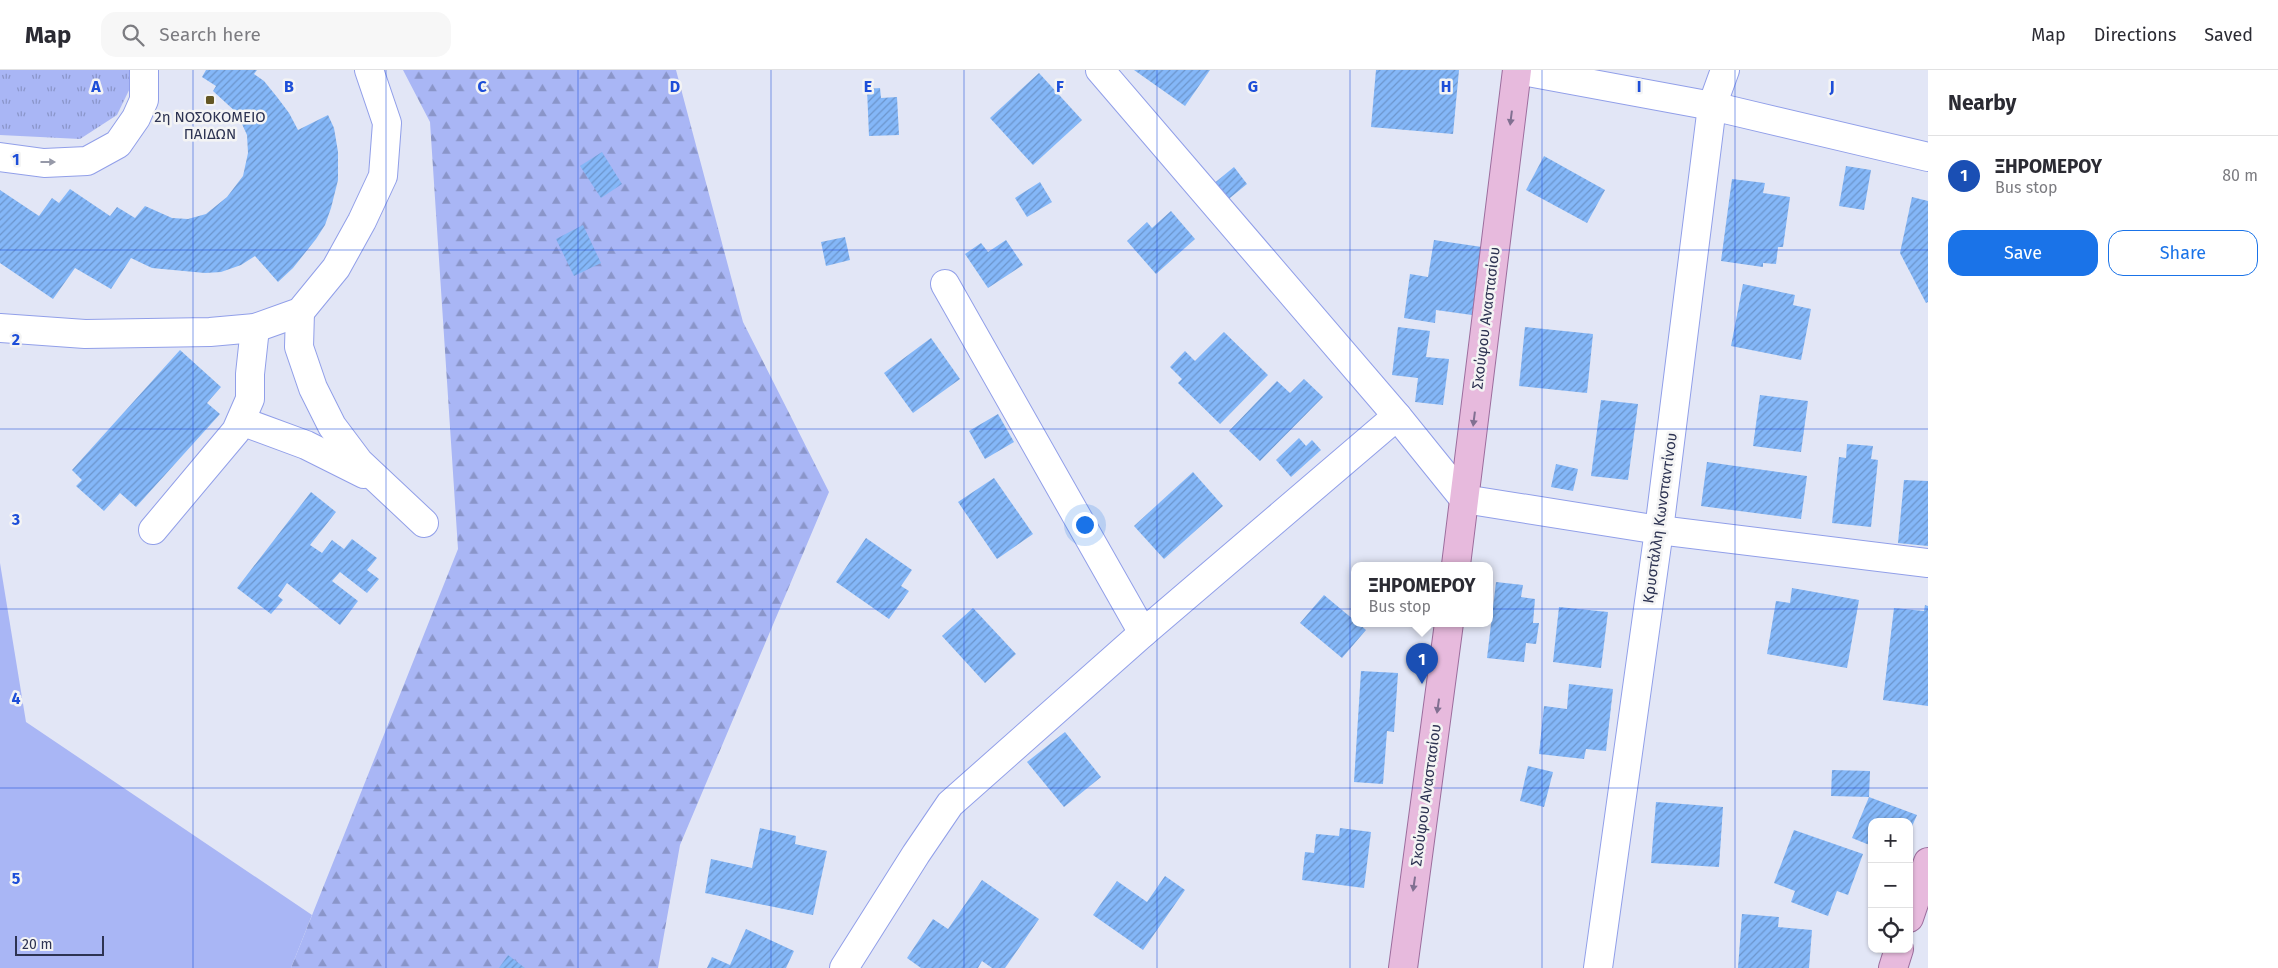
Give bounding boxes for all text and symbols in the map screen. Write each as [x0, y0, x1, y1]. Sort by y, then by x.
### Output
search box [101, 12, 451, 57]
text: Map [25, 21, 71, 49]
icon: search [119, 21, 147, 49]
text: Search here [159, 23, 261, 46]
text: Map [2031, 24, 2066, 46]
text: Directions [2094, 24, 2176, 46]
text: Saved [2204, 24, 2253, 46]
text: A [90, 77, 101, 96]
text: B [284, 77, 294, 96]
text: C [477, 77, 487, 96]
text: D [670, 77, 680, 96]
text: E [864, 77, 872, 96]
text: F [1056, 77, 1064, 96]
text: G [1248, 77, 1258, 96]
text: H [1441, 77, 1451, 96]
text: I [1637, 77, 1641, 96]
text: J [1828, 77, 1835, 96]
text: Nearby [1948, 90, 2016, 116]
marker: 2η ΝΟΣΟΚΟΜΕΙΟ ΠΑΙΔΩΝ [204, 94, 216, 106]
place label: 2η ΝΟΣΟΚΟΜΕΙΟ ΠΑΙΔΩΝ [154, 108, 266, 143]
one-way arrow [1507, 111, 1515, 127]
text: 1 [12, 150, 20, 169]
text: ΞΗΡΟΜΕΡΟΥ [1995, 155, 2102, 178]
one-way arrow [41, 158, 57, 166]
text: 1 [1960, 166, 1968, 185]
text: 80 m [2222, 166, 2258, 185]
text: Bus stop [1995, 178, 2058, 197]
button: Save [1948, 230, 2098, 276]
button: Share [2108, 230, 2258, 276]
street label: Σκούφου Αναστασίου [1468, 246, 1504, 390]
text: 2 [12, 330, 20, 349]
one-way arrow [1470, 411, 1478, 427]
street label: Κρυστάλλη Κωνσταντίνου [1639, 431, 1681, 605]
text: 3 [11, 510, 20, 529]
your location [1072, 512, 1098, 538]
popup [1351, 562, 1493, 627]
text: ΞΗΡΟΜΕΡΟΥ [1368, 574, 1476, 597]
text: Bus stop [1368, 597, 1431, 616]
pin: 1 [1406, 643, 1438, 684]
text: 4 [11, 689, 21, 708]
one-way arrow [1434, 698, 1442, 714]
street label: Σκούφου Αναστασίου [1407, 723, 1445, 867]
map controls [1868, 818, 1913, 953]
button: + [1868, 818, 1913, 863]
button: − [1868, 863, 1913, 908]
text: 5 [12, 869, 21, 888]
one-way arrow [1410, 877, 1418, 893]
button: locate [1868, 908, 1913, 953]
scale bar [15, 933, 104, 956]
text: 20 m [22, 936, 52, 953]

